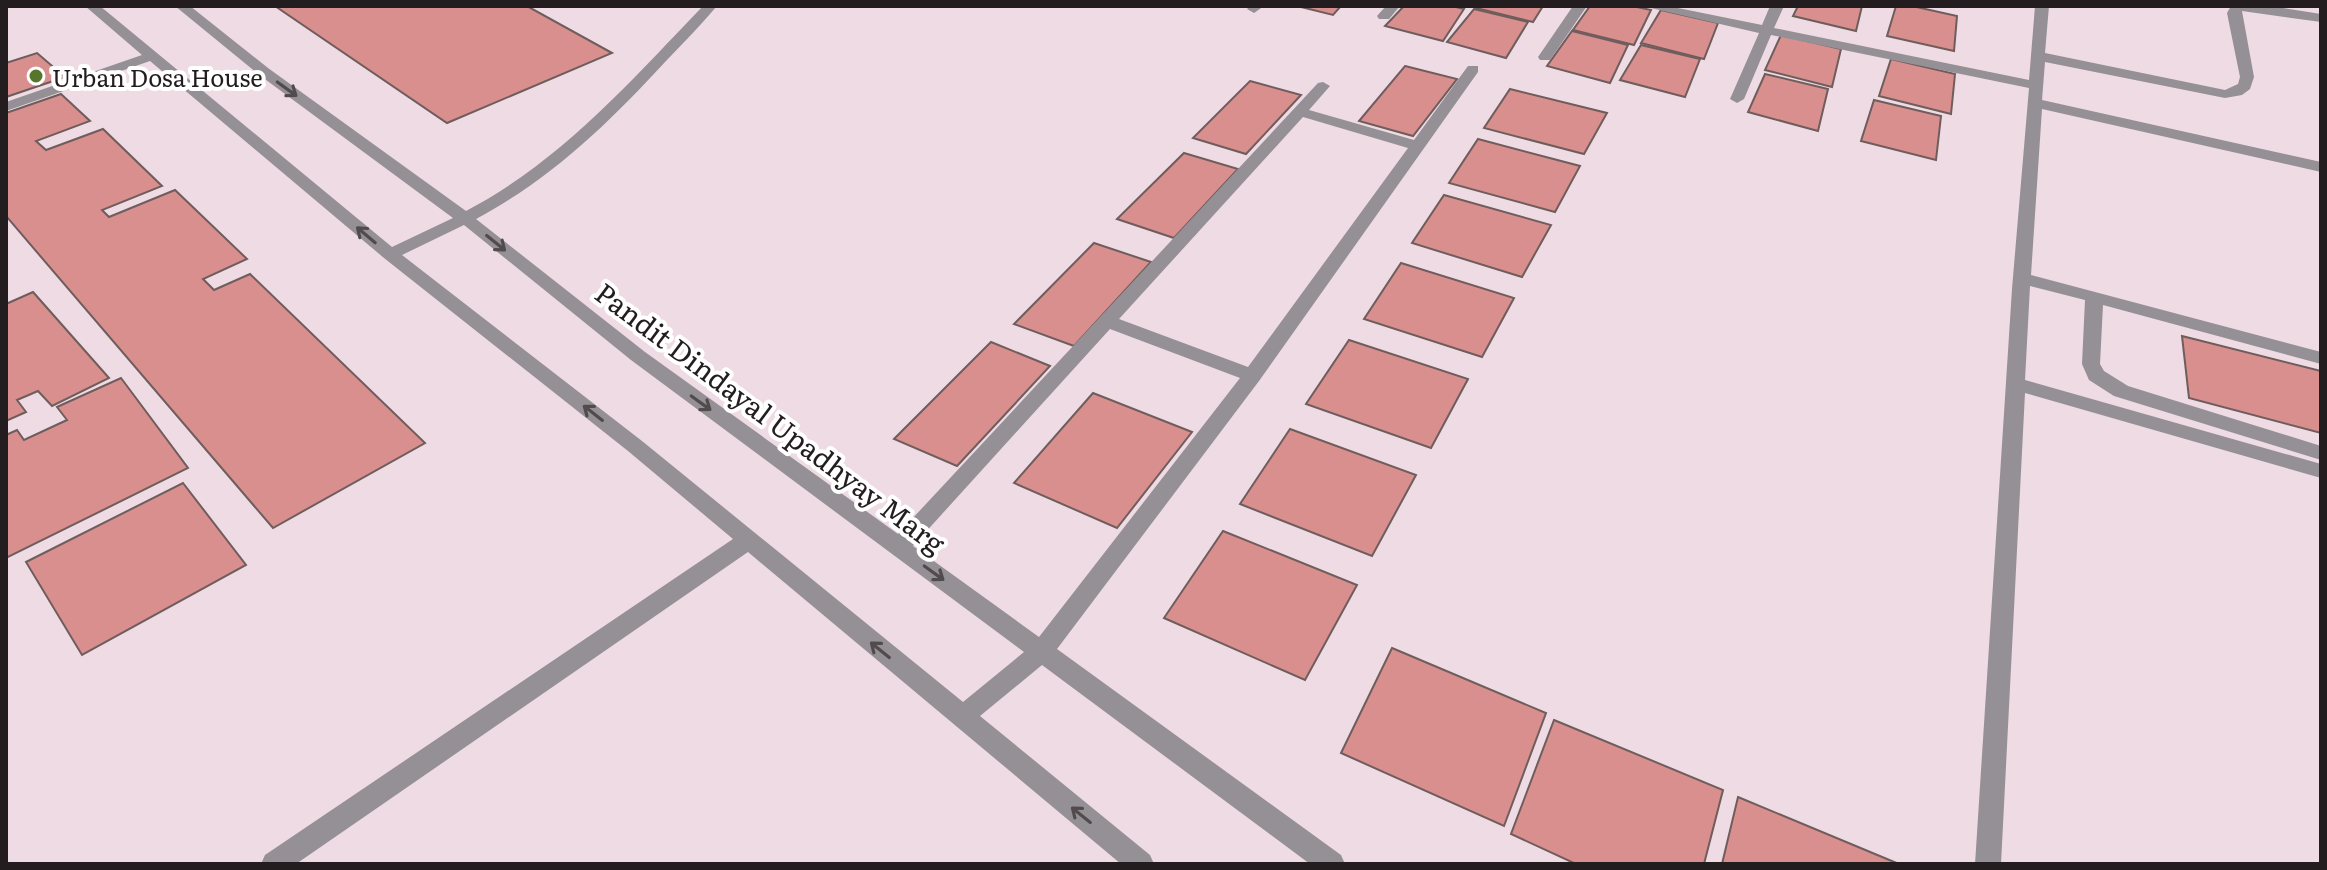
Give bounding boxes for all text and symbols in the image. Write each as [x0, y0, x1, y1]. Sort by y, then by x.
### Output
place label: Urban Dosa House [52, 59, 263, 94]
marker: Urban Dosa House [27, 67, 45, 85]
one-way arrow [276, 81, 298, 97]
one-way arrow [357, 226, 377, 244]
one-way arrow [485, 235, 506, 252]
street label: Pandit Dindayal Upadhyay Marg [587, 271, 955, 563]
one-way arrow [690, 395, 712, 411]
one-way arrow [583, 404, 604, 421]
one-way arrow [923, 564, 944, 581]
one-way arrow [870, 641, 890, 659]
one-way arrow [1070, 806, 1091, 824]

